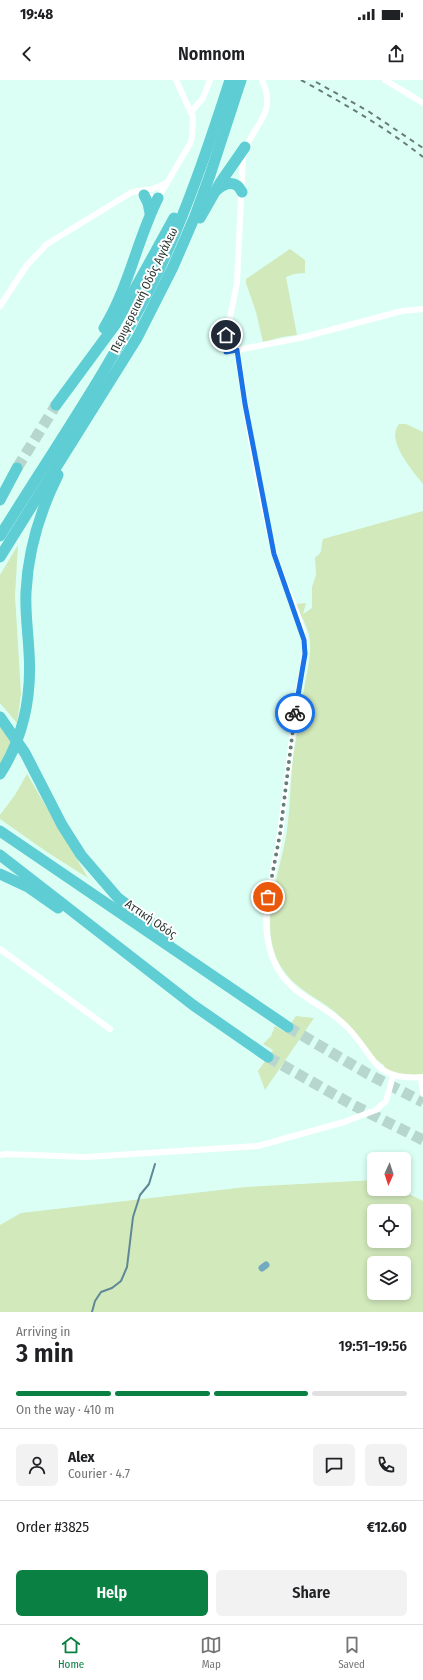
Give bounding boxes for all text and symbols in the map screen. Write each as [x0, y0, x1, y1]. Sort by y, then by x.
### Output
text: 19:48 [20, 5, 53, 23]
icon: back [16, 43, 38, 65]
text: Nomnom [178, 43, 245, 65]
icon: share [385, 43, 407, 65]
street label: Περιφερειακή Οδός Αιγάλεω [108, 225, 180, 355]
pin [209, 318, 243, 352]
icon: home [215, 324, 237, 346]
courier [275, 693, 315, 733]
icon: bike [284, 702, 306, 724]
pin [251, 880, 285, 914]
icon: bag [257, 886, 279, 908]
street label: Αττική Οδός [123, 897, 179, 941]
north arrow [367, 1152, 411, 1196]
map controls [367, 1152, 411, 1300]
button: locate [367, 1204, 411, 1248]
button: layers [367, 1256, 411, 1300]
text: Arriving in [16, 1324, 70, 1339]
text: 19:51–19:56 [339, 1337, 407, 1355]
text: 3 min [16, 1338, 74, 1369]
text: On the way · 410 m [16, 1402, 114, 1417]
button: person [16, 1444, 58, 1486]
button: chat [313, 1444, 355, 1486]
button: phone [365, 1444, 407, 1486]
text: Alex [68, 1448, 95, 1466]
text: Courier · 4.7 [68, 1466, 130, 1481]
text: Order #3825 [16, 1518, 89, 1536]
text: €12.60 [367, 1518, 407, 1536]
button: Help [16, 1570, 208, 1616]
button: Share [216, 1570, 407, 1616]
tab: Home [58, 1634, 84, 1671]
tab: Map [200, 1634, 222, 1671]
tab: Saved [338, 1634, 365, 1671]

